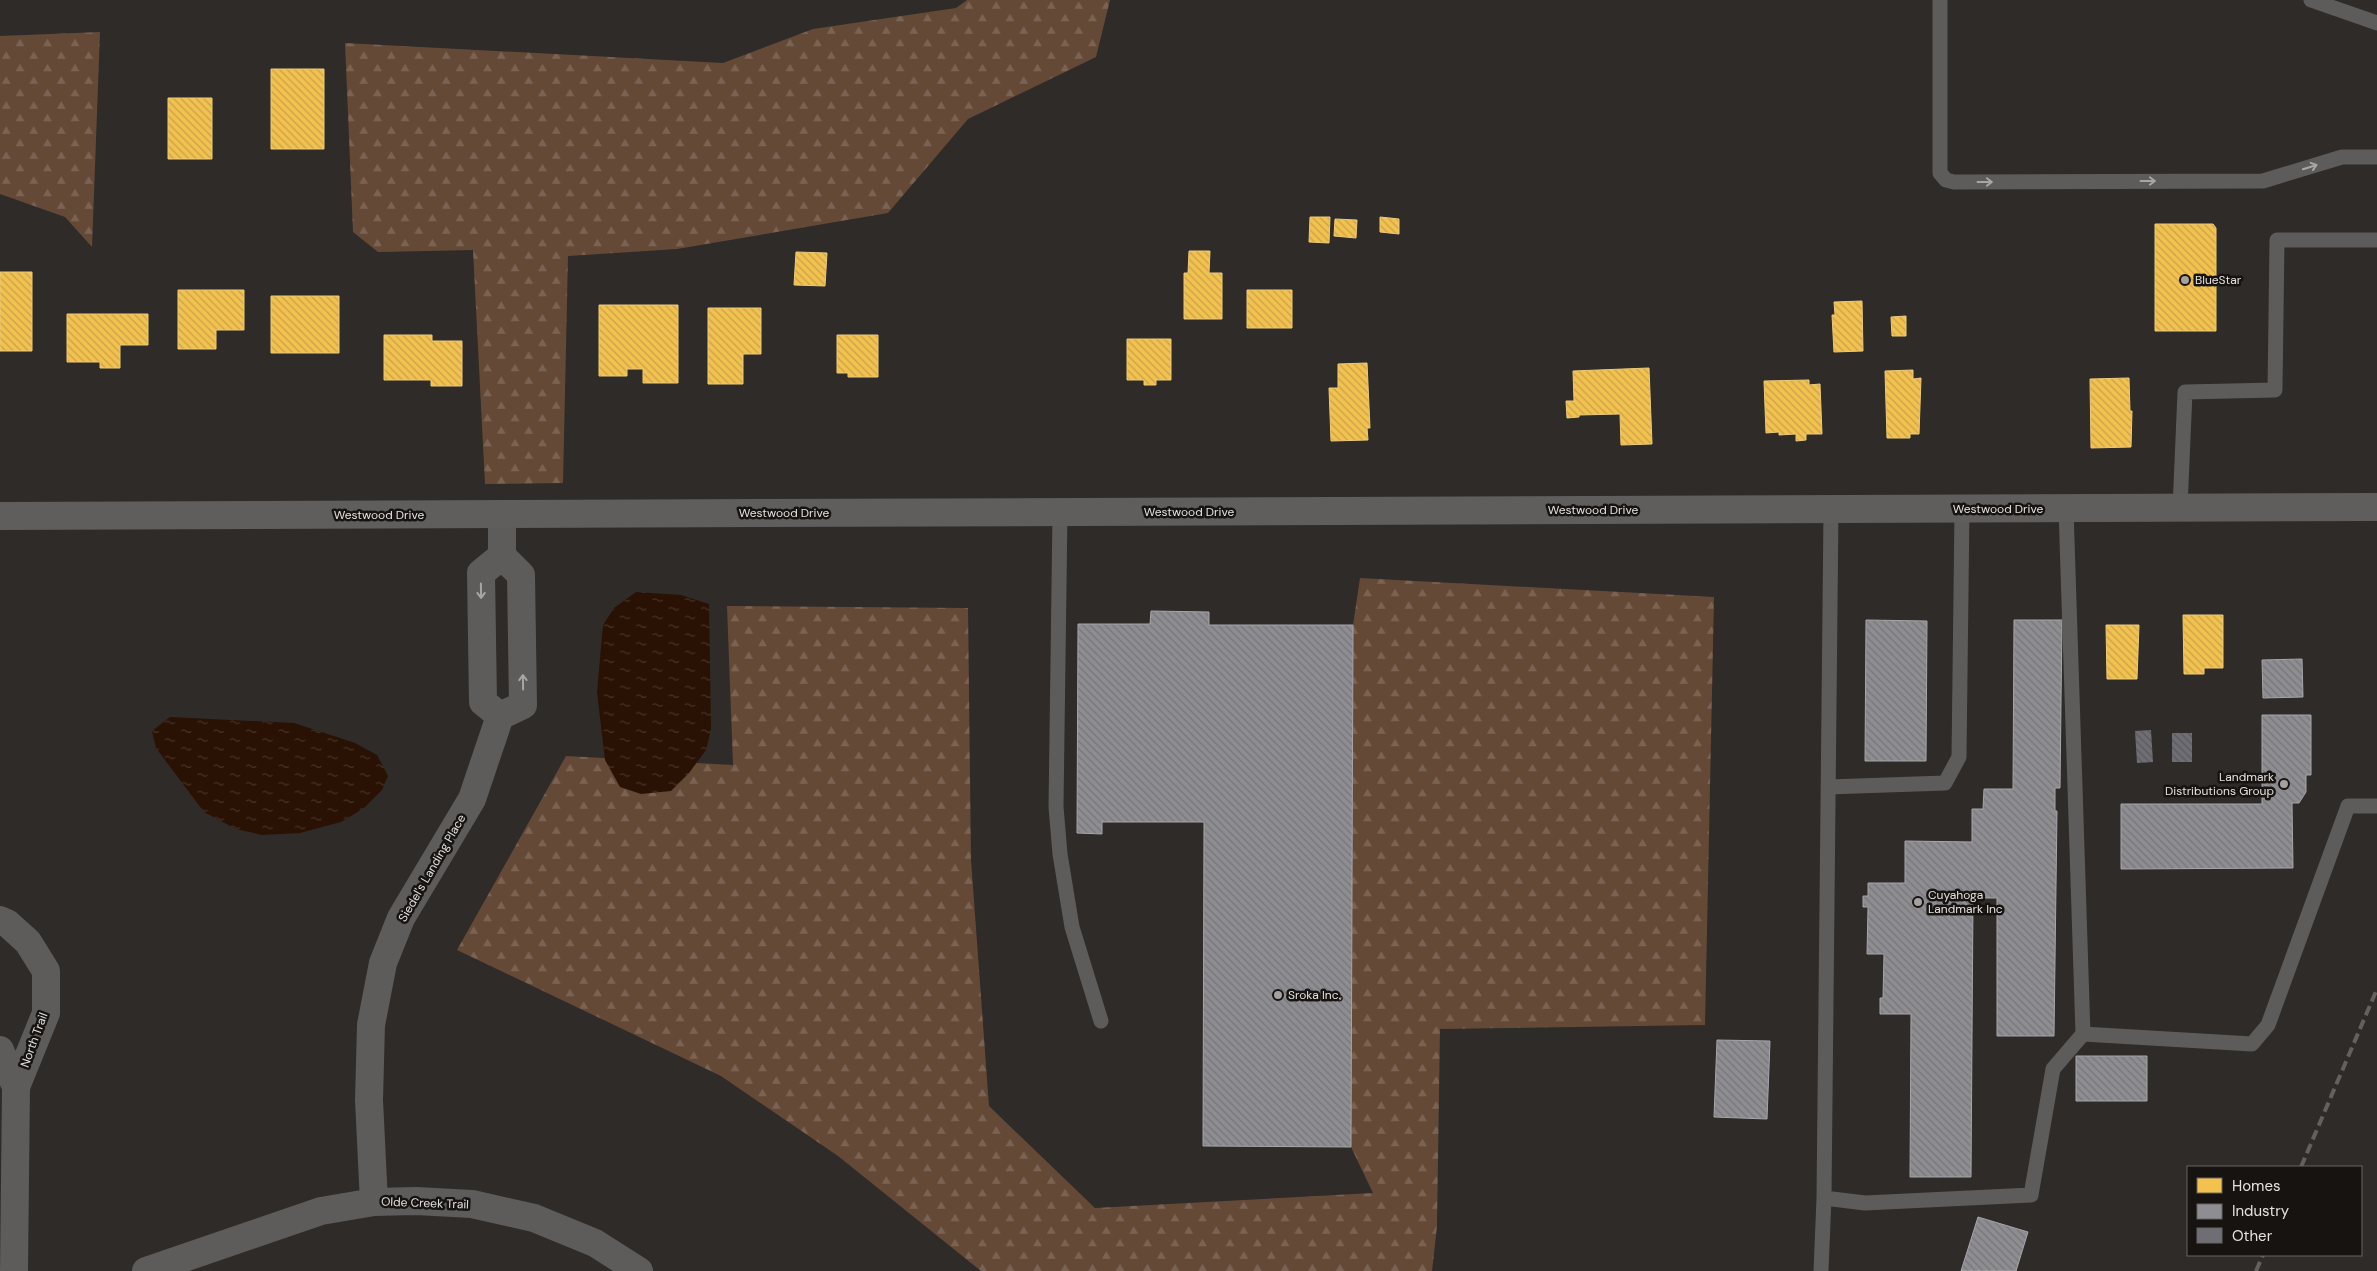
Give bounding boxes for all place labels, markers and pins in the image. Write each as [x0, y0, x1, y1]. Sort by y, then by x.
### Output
place label: BlueStar [2195, 272, 2242, 288]
marker: BlueStar [2179, 274, 2191, 286]
place label: Landmark Distributions Group [2165, 769, 2274, 799]
marker: Landmark Distributions Group [2278, 778, 2290, 790]
place label: Cuyahoga Landmark Inc [1928, 887, 2003, 917]
marker: Cuyahoga Landmark Inc [1912, 896, 1924, 908]
place label: Sroka Inc. [1288, 987, 1341, 1003]
marker: Sroka Inc. [1272, 989, 1284, 1001]

